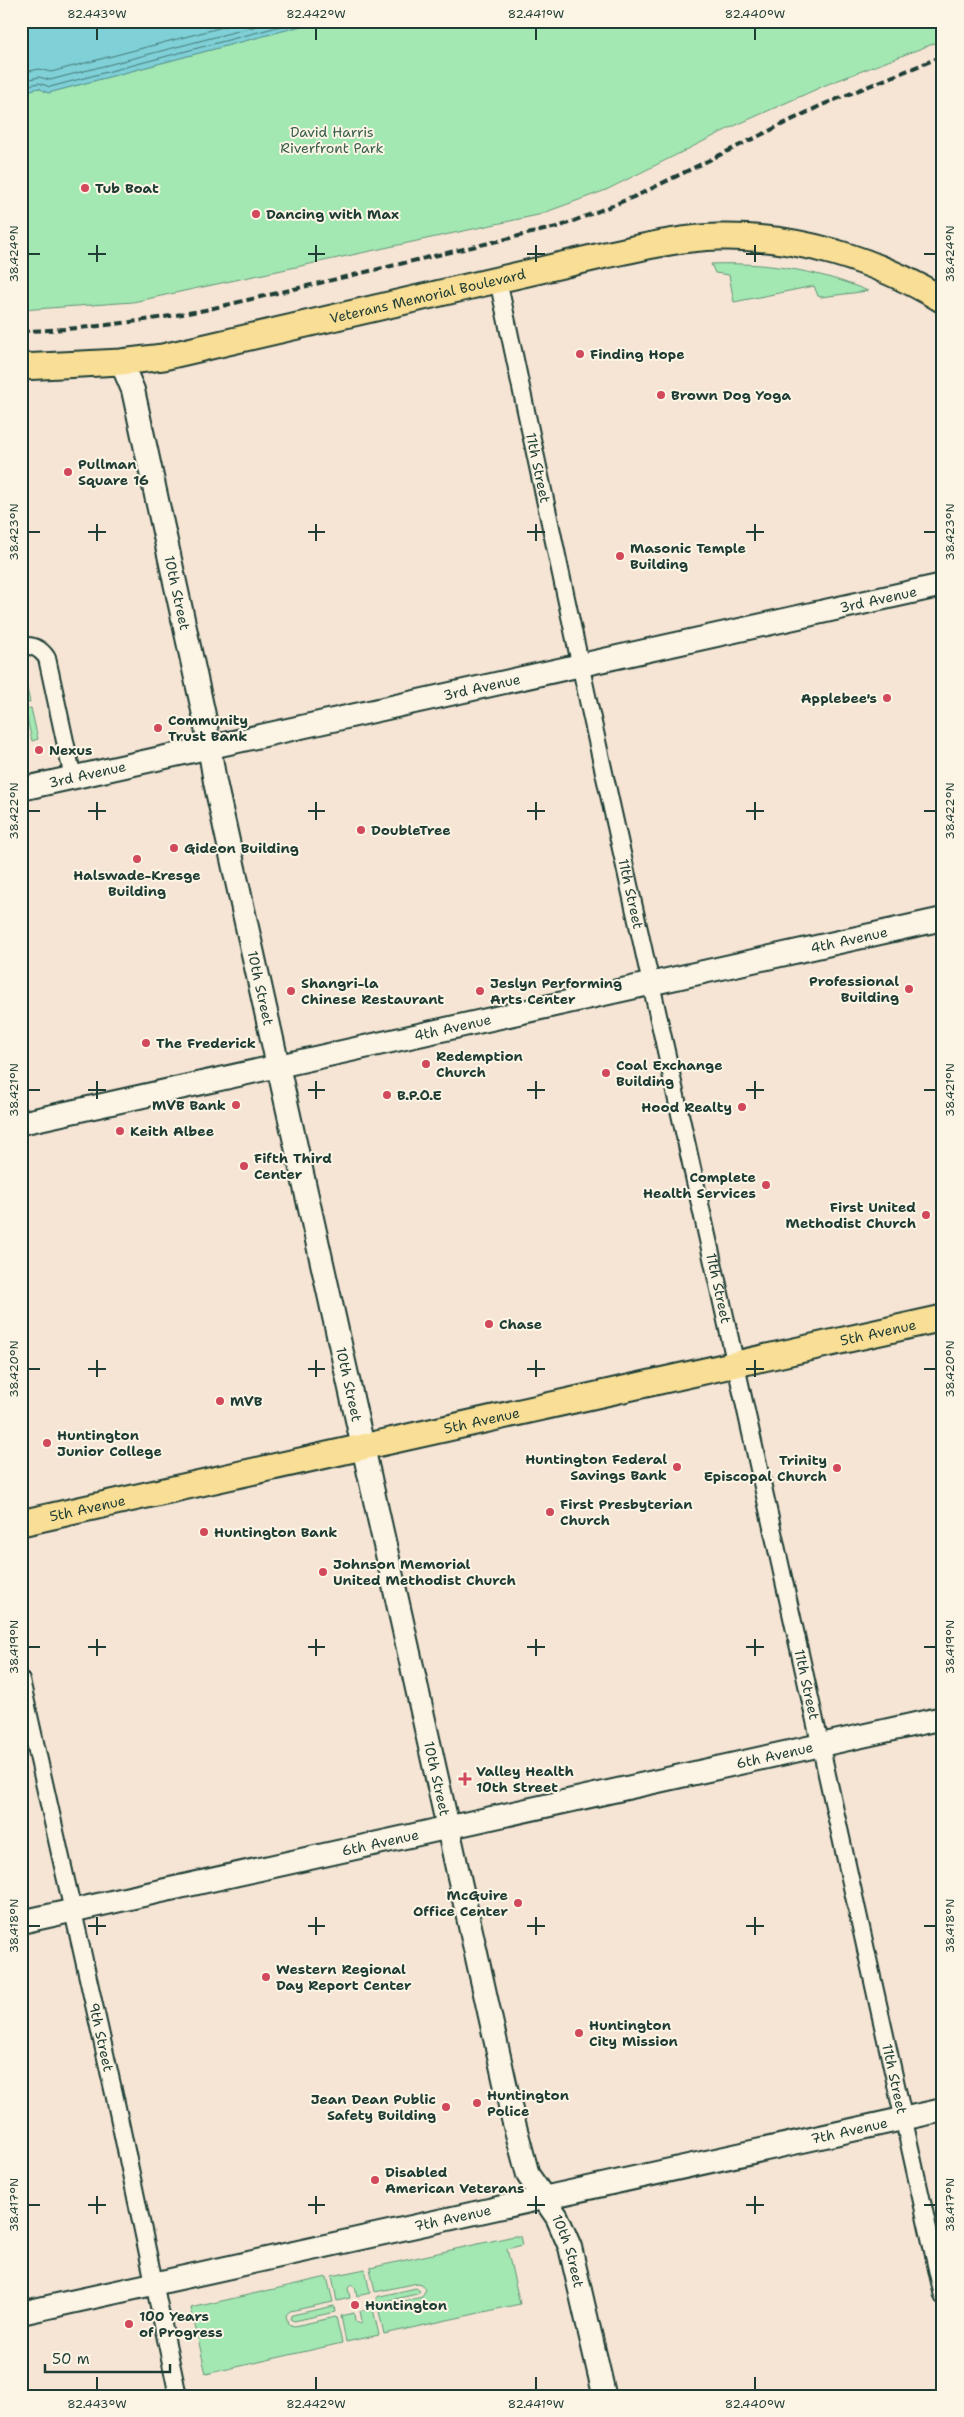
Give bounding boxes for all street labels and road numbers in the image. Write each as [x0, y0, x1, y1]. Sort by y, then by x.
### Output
street label: Veterans Memorial Boulevard [328, 265, 527, 327]
street label: 11th Street [522, 431, 554, 505]
street label: 10th Street [160, 554, 194, 632]
street label: 3rd Avenue [838, 582, 919, 617]
street label: 3rd Avenue [442, 670, 522, 704]
street label: 3rd Avenue [47, 757, 128, 792]
street label: 11th Street [614, 857, 648, 931]
street label: 4th Avenue [809, 923, 889, 957]
street label: 10th Street [244, 949, 278, 1027]
street label: 4th Avenue [412, 1010, 493, 1045]
street label: 11th Street [702, 1251, 735, 1325]
street label: 5th Avenue [838, 1315, 918, 1350]
street label: 10th Street [332, 1345, 366, 1423]
street label: 5th Avenue [442, 1403, 522, 1438]
street label: 5th Avenue [48, 1491, 127, 1525]
street label: 11th Street [790, 1648, 823, 1721]
street label: 6th Avenue [735, 1738, 815, 1772]
street label: 10th Street [420, 1740, 454, 1818]
street label: 6th Avenue [340, 1825, 421, 1860]
street label: 9th Street [85, 2001, 118, 2073]
street label: 11th Street [878, 2042, 911, 2116]
street label: 7th Avenue [809, 2113, 889, 2148]
street label: 7th Avenue [412, 2201, 493, 2235]
street label: 10th Street [548, 2212, 588, 2289]

